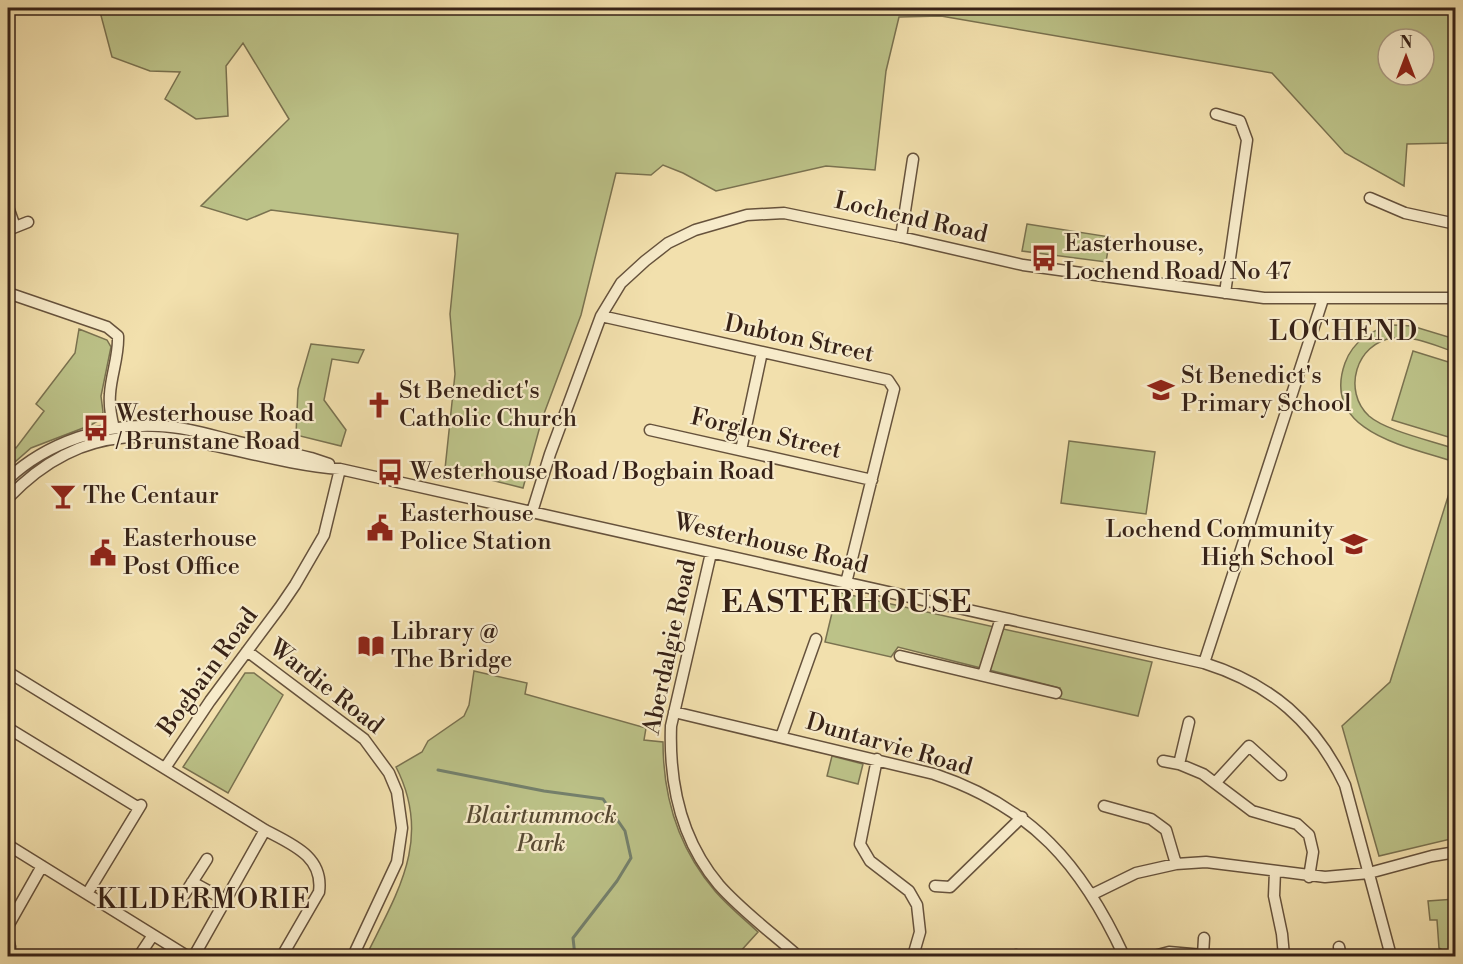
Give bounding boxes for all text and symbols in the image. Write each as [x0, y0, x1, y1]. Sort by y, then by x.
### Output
north arrow [1376, 27, 1436, 87]
text: N [1400, 33, 1413, 53]
street label: Lochend Road [831, 186, 991, 250]
place label: Easterhouse, Lochend Road/ No 47 [1064, 229, 1291, 287]
bus stop icon: Easterhouse, Lochend Road/ No 47 [1029, 243, 1059, 273]
street label: Dubton Street [721, 309, 877, 370]
district label: LOCHEND [1269, 315, 1419, 349]
place label: St Benedict's Primary School [1181, 361, 1351, 419]
school or university icon: St Benedict's Primary School [1146, 375, 1176, 405]
place label: St Benedict's Catholic Church [399, 376, 577, 434]
church icon: St Benedict's Catholic Church [364, 390, 394, 420]
place label: Westerhouse Road / Brunstane Road [115, 399, 315, 457]
street label: Forglen Street [688, 402, 845, 466]
bus stop icon: Westerhouse Road / Brunstane Road [81, 413, 111, 443]
bus stop icon: Westerhouse Road / Bogbain Road [375, 457, 405, 487]
place label: Westerhouse Road / Bogbain Road [409, 457, 774, 487]
bar icon: The Centaur [48, 481, 78, 511]
place label: The Centaur [83, 481, 219, 511]
place label: Easterhouse Police Station [400, 499, 552, 557]
street label: Westerhouse Road [670, 507, 871, 581]
public building icon: Easterhouse Police Station [365, 513, 395, 543]
place label: Lochend Community High School [1106, 515, 1334, 573]
place label: Easterhouse Post Office [123, 524, 257, 582]
school or university icon: Lochend Community High School [1339, 529, 1369, 559]
public building icon: Easterhouse Post Office [88, 538, 118, 568]
street label: Aberdalgie Road [637, 556, 703, 738]
district label: EASTERHOUSE [721, 584, 973, 622]
street label: Bogbain Road [151, 602, 265, 743]
place label: Library @ The Bridge [391, 617, 512, 675]
library icon: Library @ The Bridge [356, 631, 386, 661]
street label: Wardie Road [262, 632, 389, 741]
street label: Duntarvie Road [802, 707, 976, 783]
park label: Blairtummock Park [464, 801, 617, 859]
district label: KILDERMORIE [96, 883, 312, 917]

